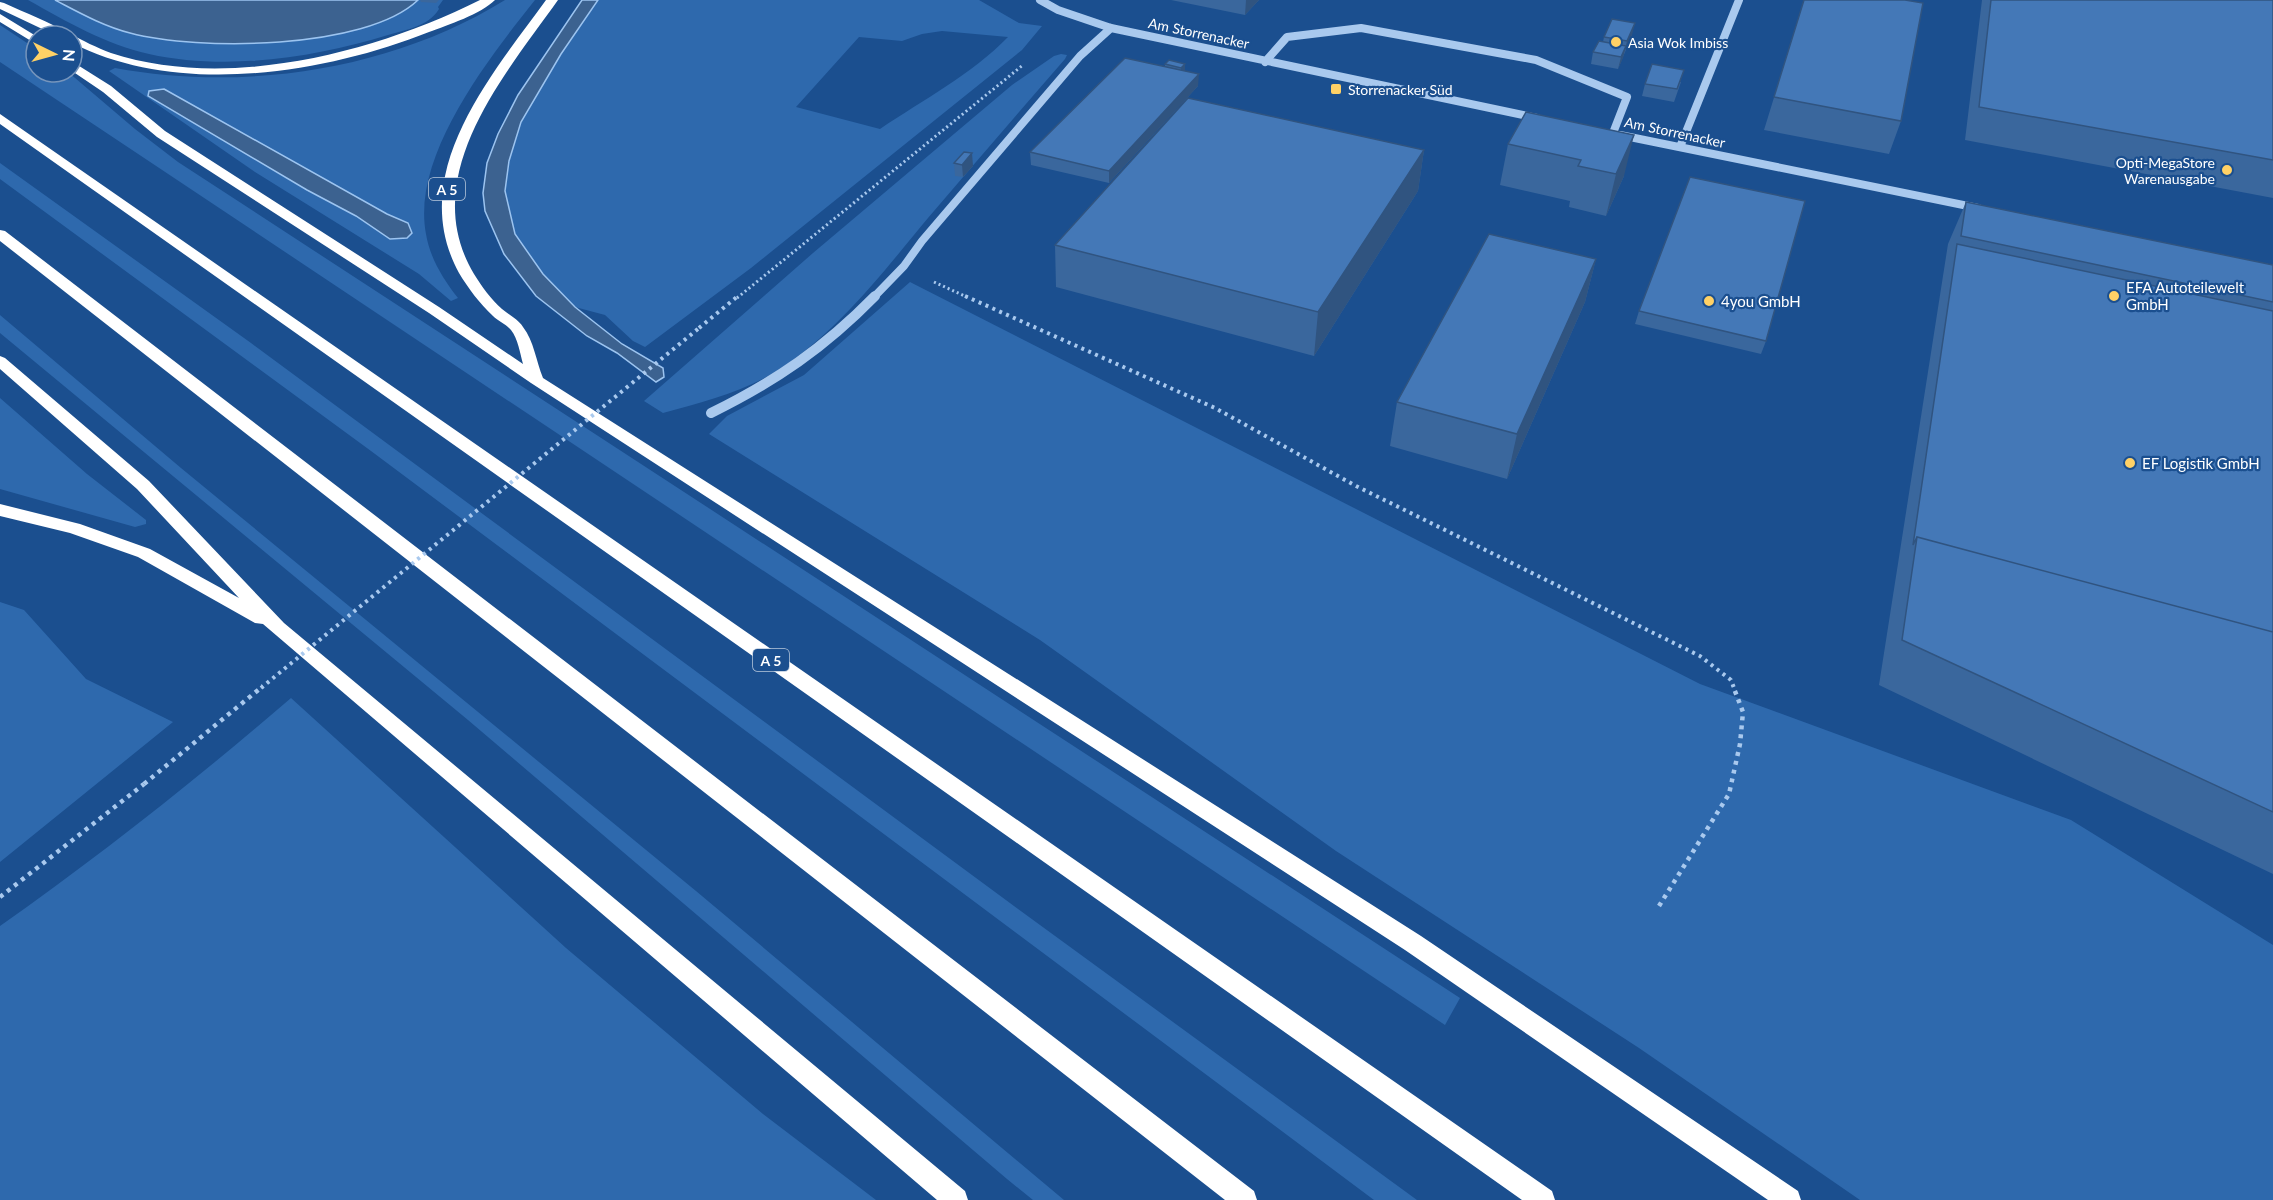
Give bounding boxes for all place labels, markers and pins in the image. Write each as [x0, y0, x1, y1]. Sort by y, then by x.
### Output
place label: Asia Wok Imbiss [1628, 34, 1728, 51]
marker: Asia Wok Imbiss [1609, 35, 1623, 49]
place label: Storrenacker Süd [1348, 81, 1453, 98]
marker: Storrenacker Süd [1329, 82, 1343, 96]
place label: Opti-MegaStore Warenausgabe [2116, 154, 2215, 187]
marker: Opti-MegaStore Warenausgabe [2220, 163, 2234, 177]
place label: EFA Autoteilewelt GmbH [2126, 278, 2245, 313]
marker: EFA Autoteilewelt GmbH [2107, 289, 2121, 303]
place label: 4you GmbH [1721, 292, 1801, 310]
marker: 4you GmbH [1702, 294, 1716, 308]
place label: EF Logistik GmbH [2142, 454, 2260, 472]
marker: EF Logistik GmbH [2123, 456, 2137, 470]

